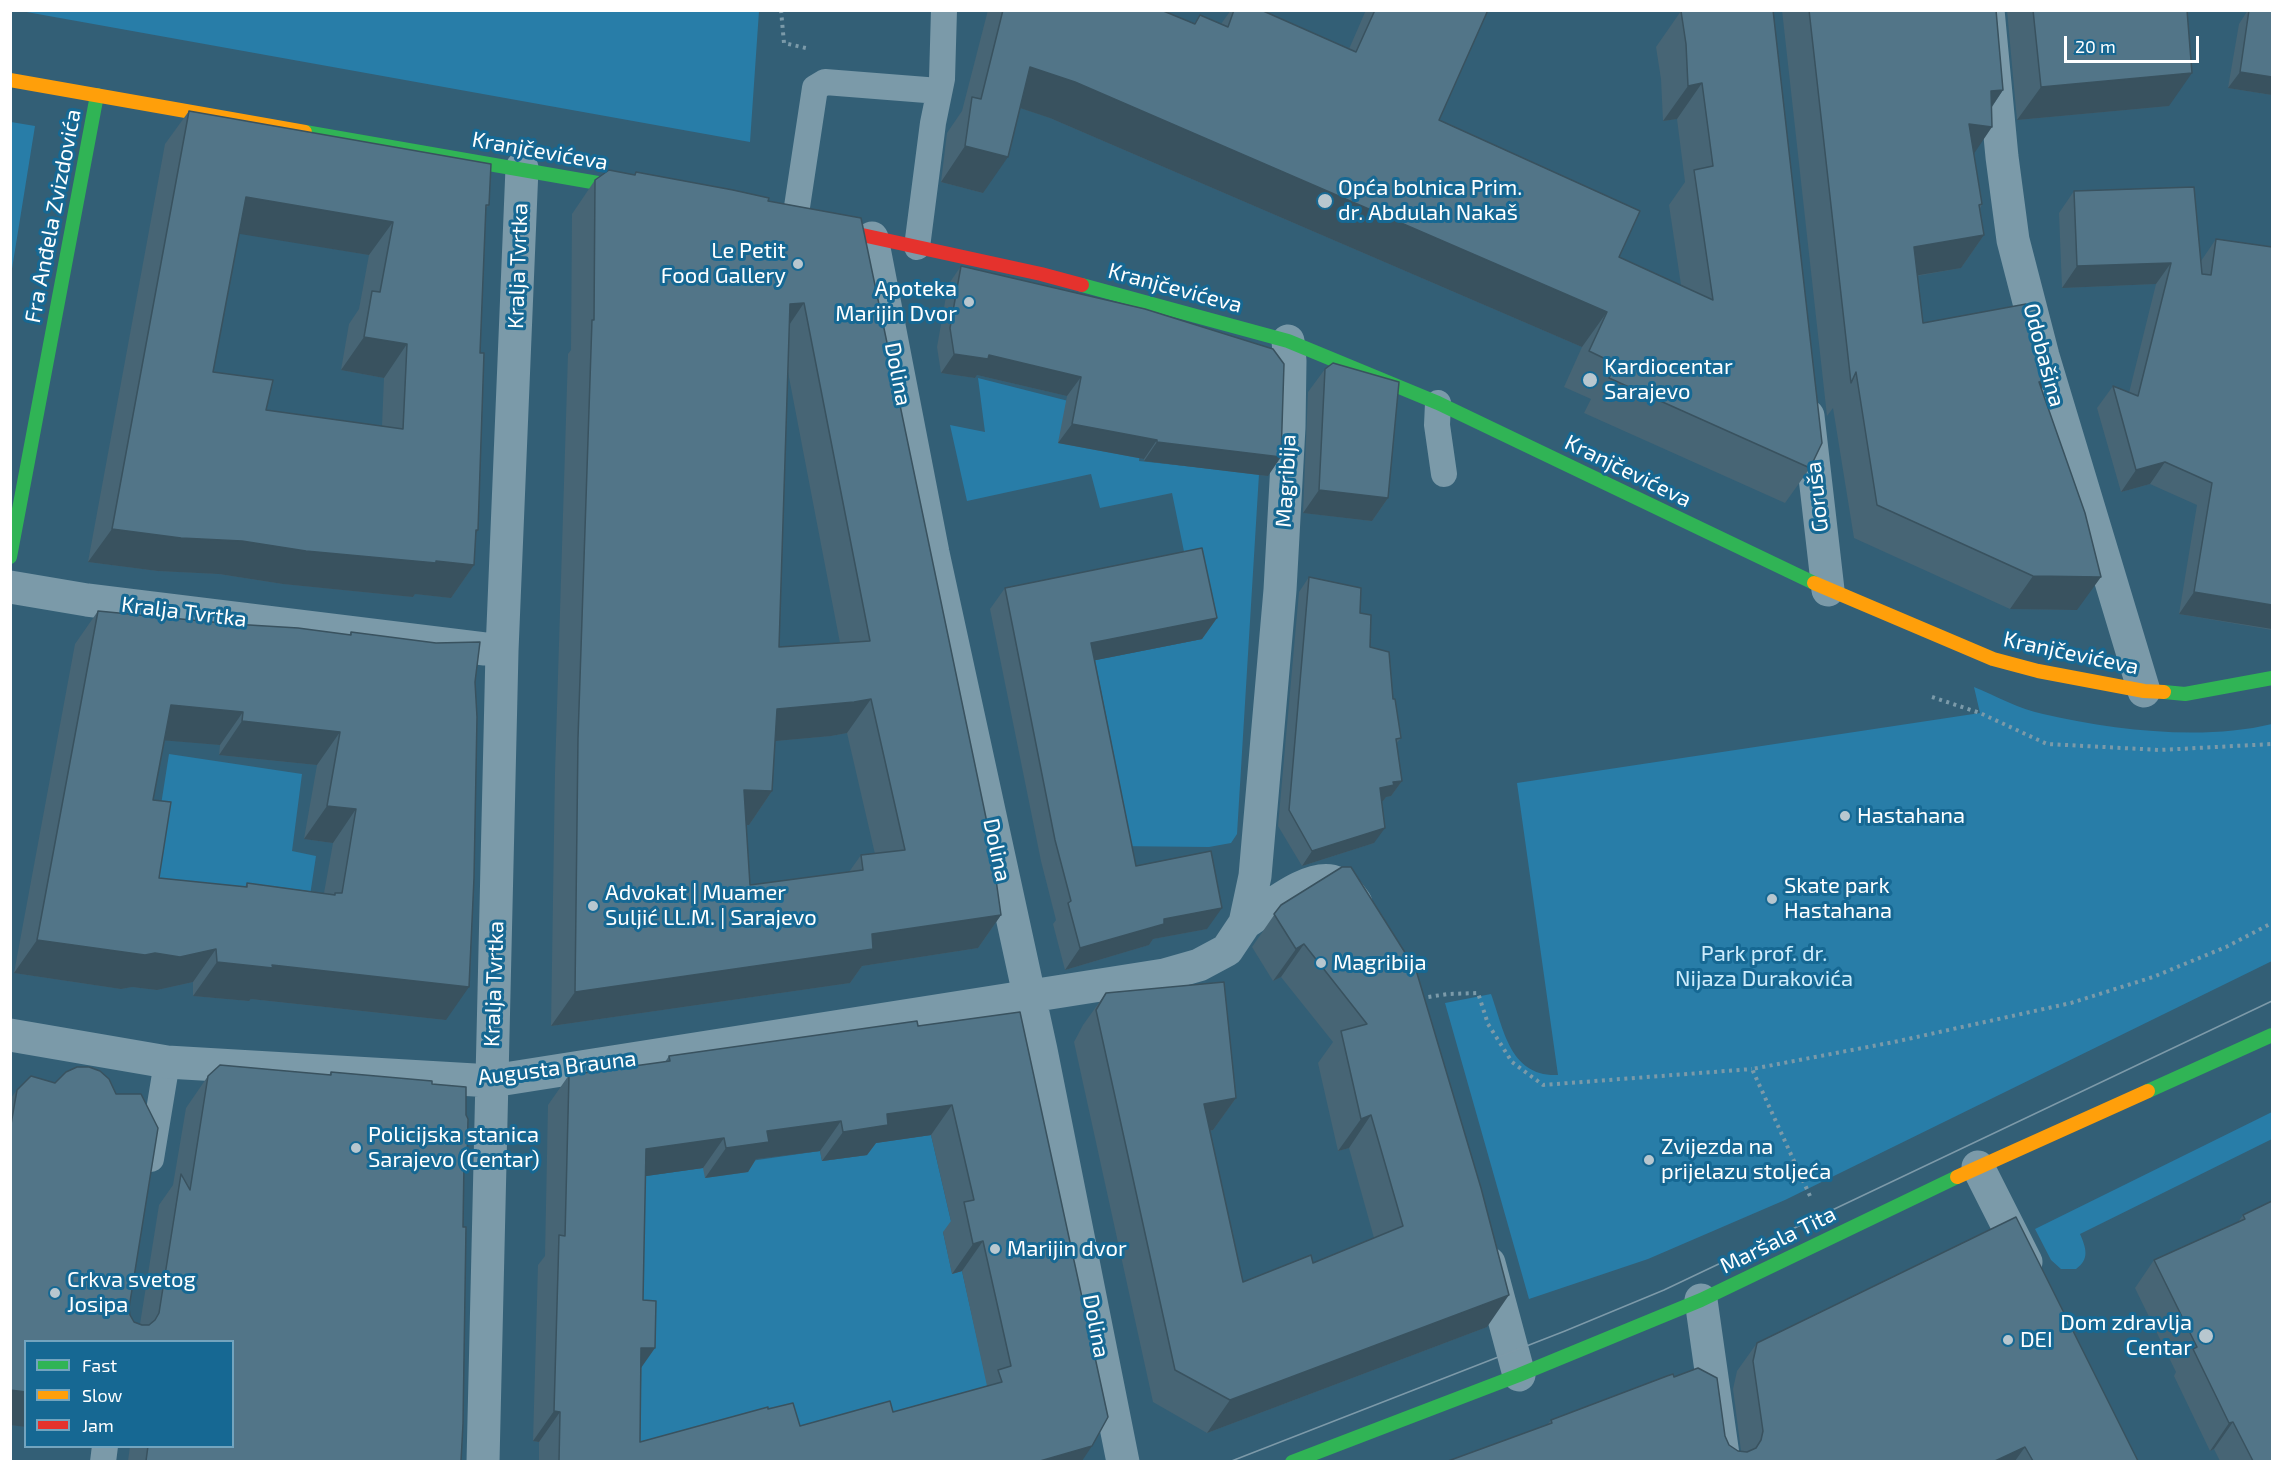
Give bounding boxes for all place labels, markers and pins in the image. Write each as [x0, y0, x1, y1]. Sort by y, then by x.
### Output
place label: Opća bolnica Prim. dr. Abdulah Nakaš [1338, 175, 1522, 226]
marker: Opća bolnica Prim. dr. Abdulah Nakaš [1316, 192, 1334, 210]
place label: Le Petit Food Gallery [661, 238, 786, 290]
marker: Le Petit Food Gallery [791, 257, 805, 271]
place label: Apoteka Marijin Dvor [835, 276, 957, 328]
marker: Apoteka Marijin Dvor [962, 295, 976, 309]
place label: Kardiocentar Sarajevo [1604, 354, 1733, 406]
marker: Kardiocentar Sarajevo [1581, 371, 1599, 389]
place label: Hastahana [1857, 803, 1965, 829]
marker: Hastahana [1838, 809, 1852, 823]
place label: Skate park Hastahana [1784, 873, 1892, 924]
place label: Advokat | Muamer Suljić LL.M. | Sarajevo [605, 880, 817, 932]
marker: Skate park Hastahana [1765, 892, 1779, 906]
marker: Advokat | Muamer Suljić LL.M. | Sarajevo [586, 899, 600, 913]
place label: Magribija [1333, 950, 1426, 976]
marker: Magribija [1314, 956, 1328, 970]
place label: Policijska stanica Sarajevo (Centar) [368, 1122, 540, 1174]
place label: Zvijezda na prijelazu stoljeća [1661, 1134, 1831, 1186]
marker: Policijska stanica Sarajevo (Centar) [349, 1141, 363, 1155]
marker: Zvijezda na prijelazu stoljeća [1642, 1153, 1656, 1167]
place label: Marijin dvor [1007, 1236, 1127, 1262]
marker: Marijin dvor [988, 1242, 1002, 1256]
place label: Crkva svetog Josipa [67, 1267, 196, 1318]
marker: Crkva svetog Josipa [48, 1286, 62, 1300]
place label: Dom zdravlja Centar [2060, 1310, 2192, 1362]
place label: DEI [2020, 1327, 2053, 1353]
marker: Dom zdravlja Centar [2197, 1327, 2215, 1345]
marker: DEI [2001, 1333, 2015, 1347]

